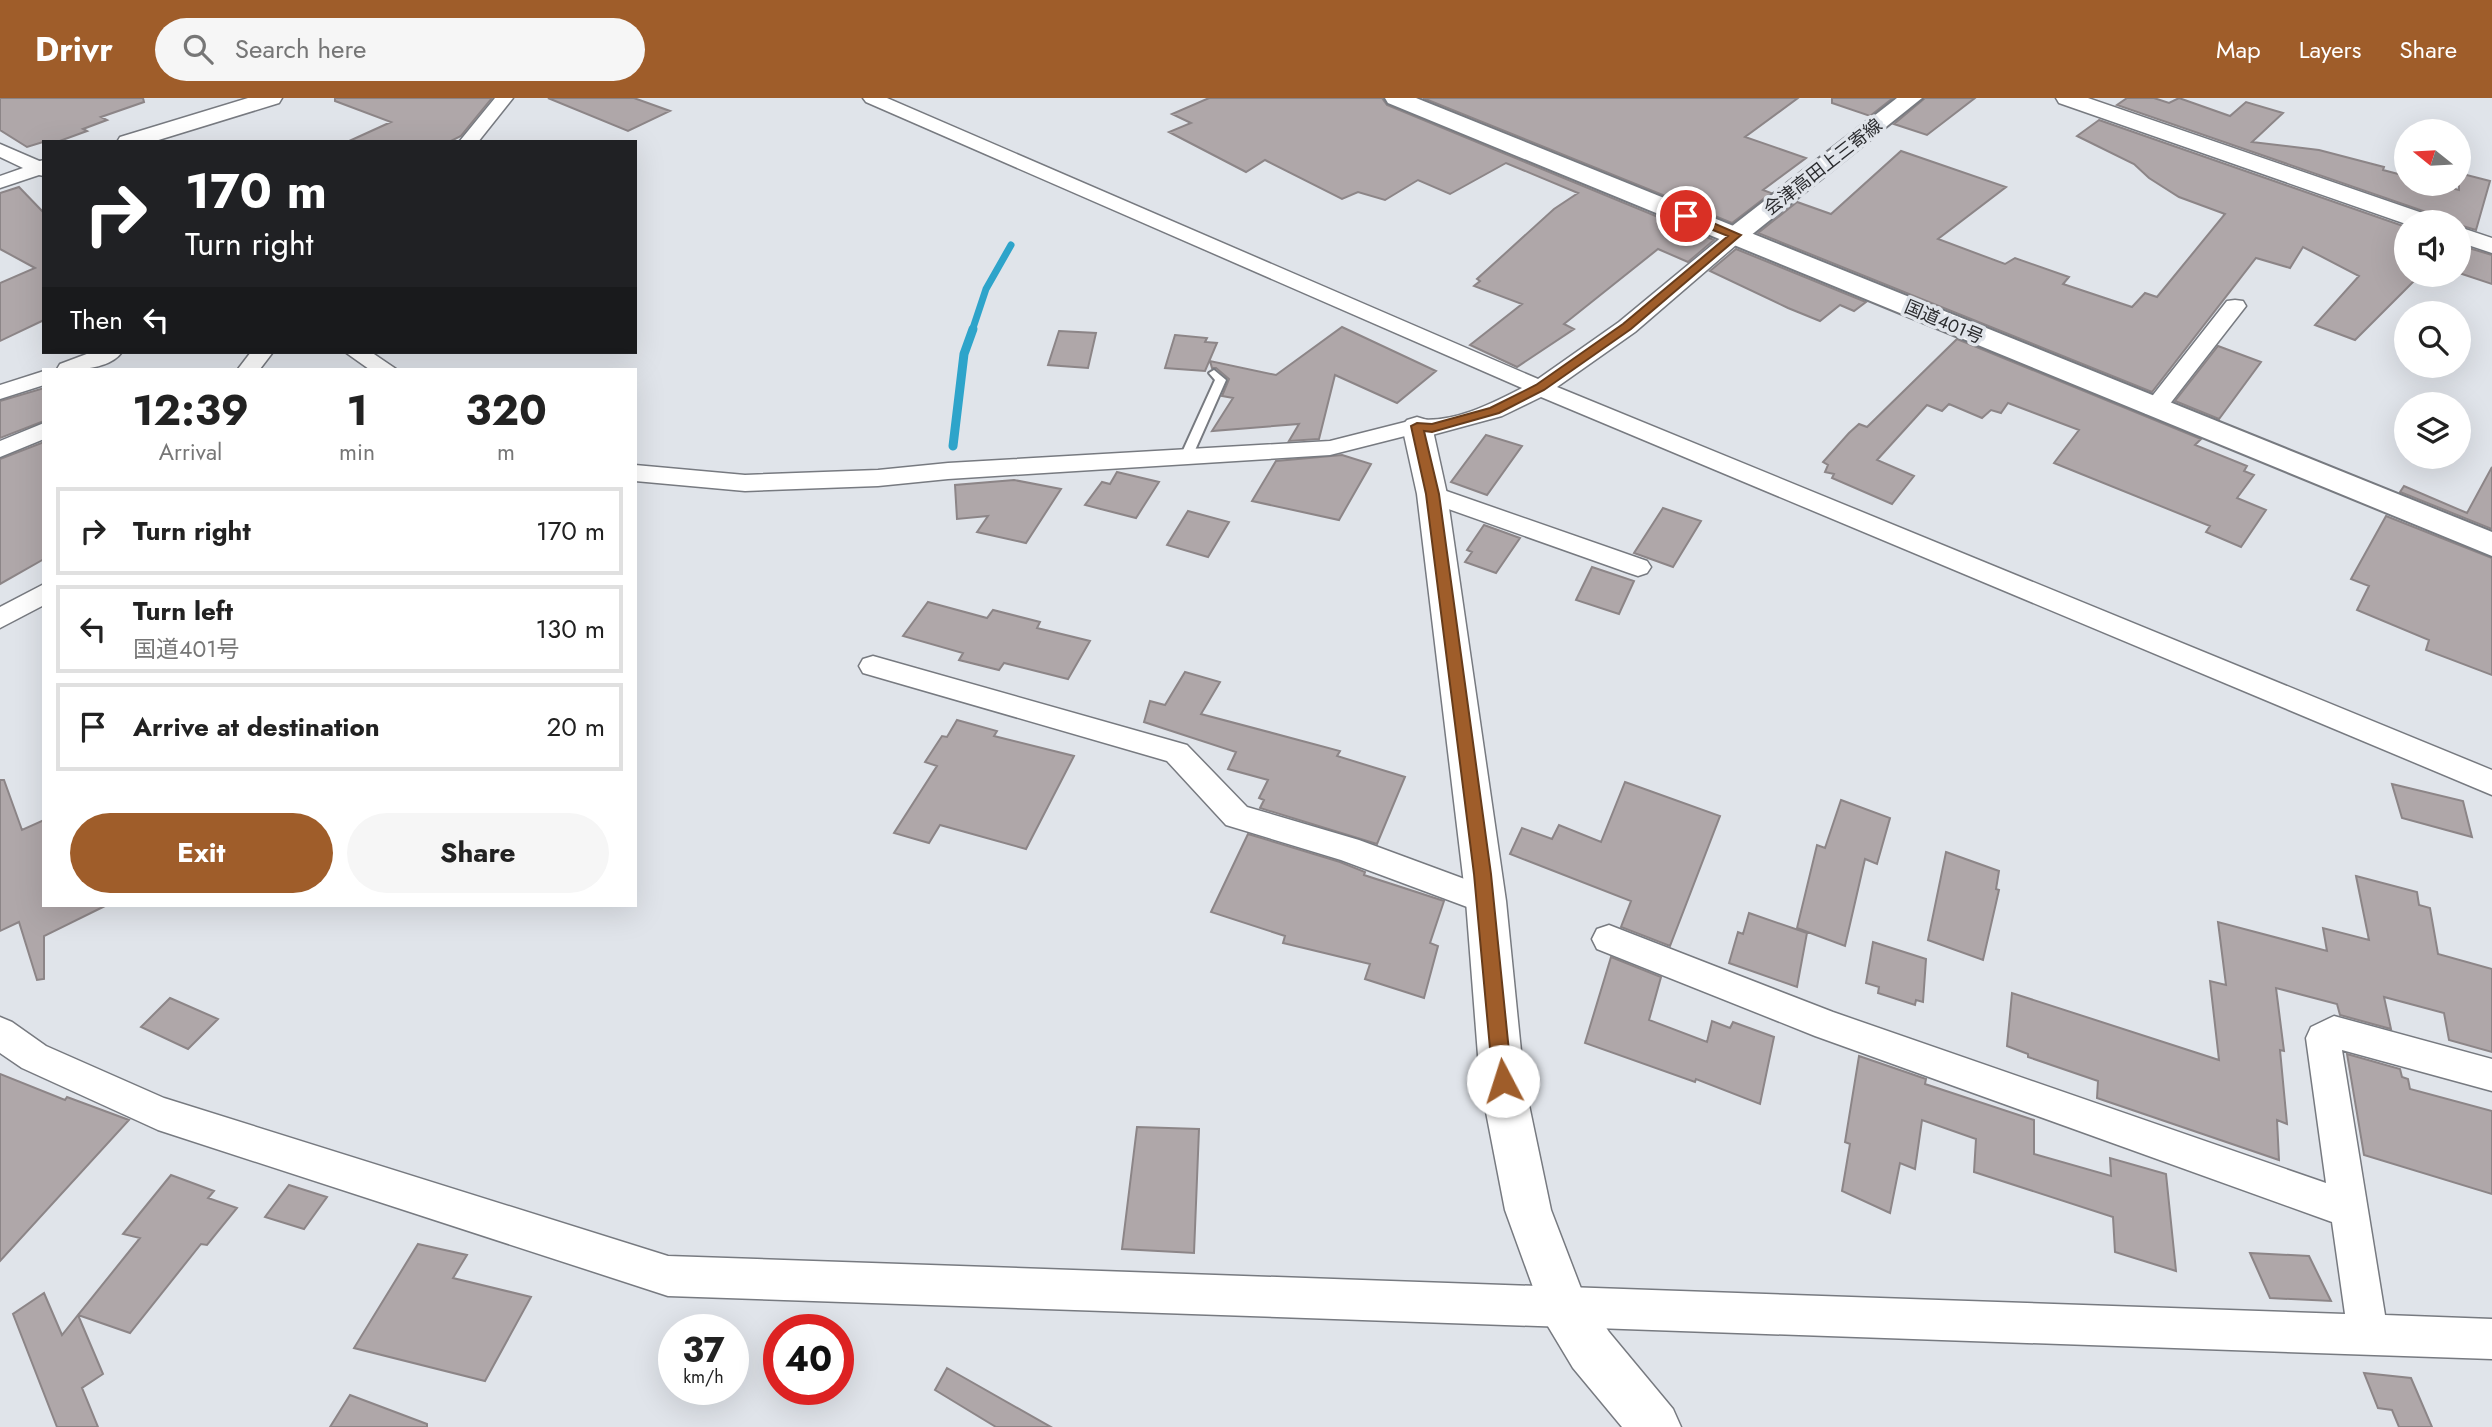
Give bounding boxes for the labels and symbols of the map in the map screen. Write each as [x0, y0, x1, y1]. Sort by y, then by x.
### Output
street label: 会津高田上三寄線 [1758, 112, 1888, 222]
north arrow [2394, 119, 2471, 196]
pin [1656, 186, 1716, 246]
street label: 国道401号 [1901, 294, 1987, 350]
position arrow [1466, 1044, 1540, 1118]
speed limit sign: 40 [763, 1314, 854, 1405]

